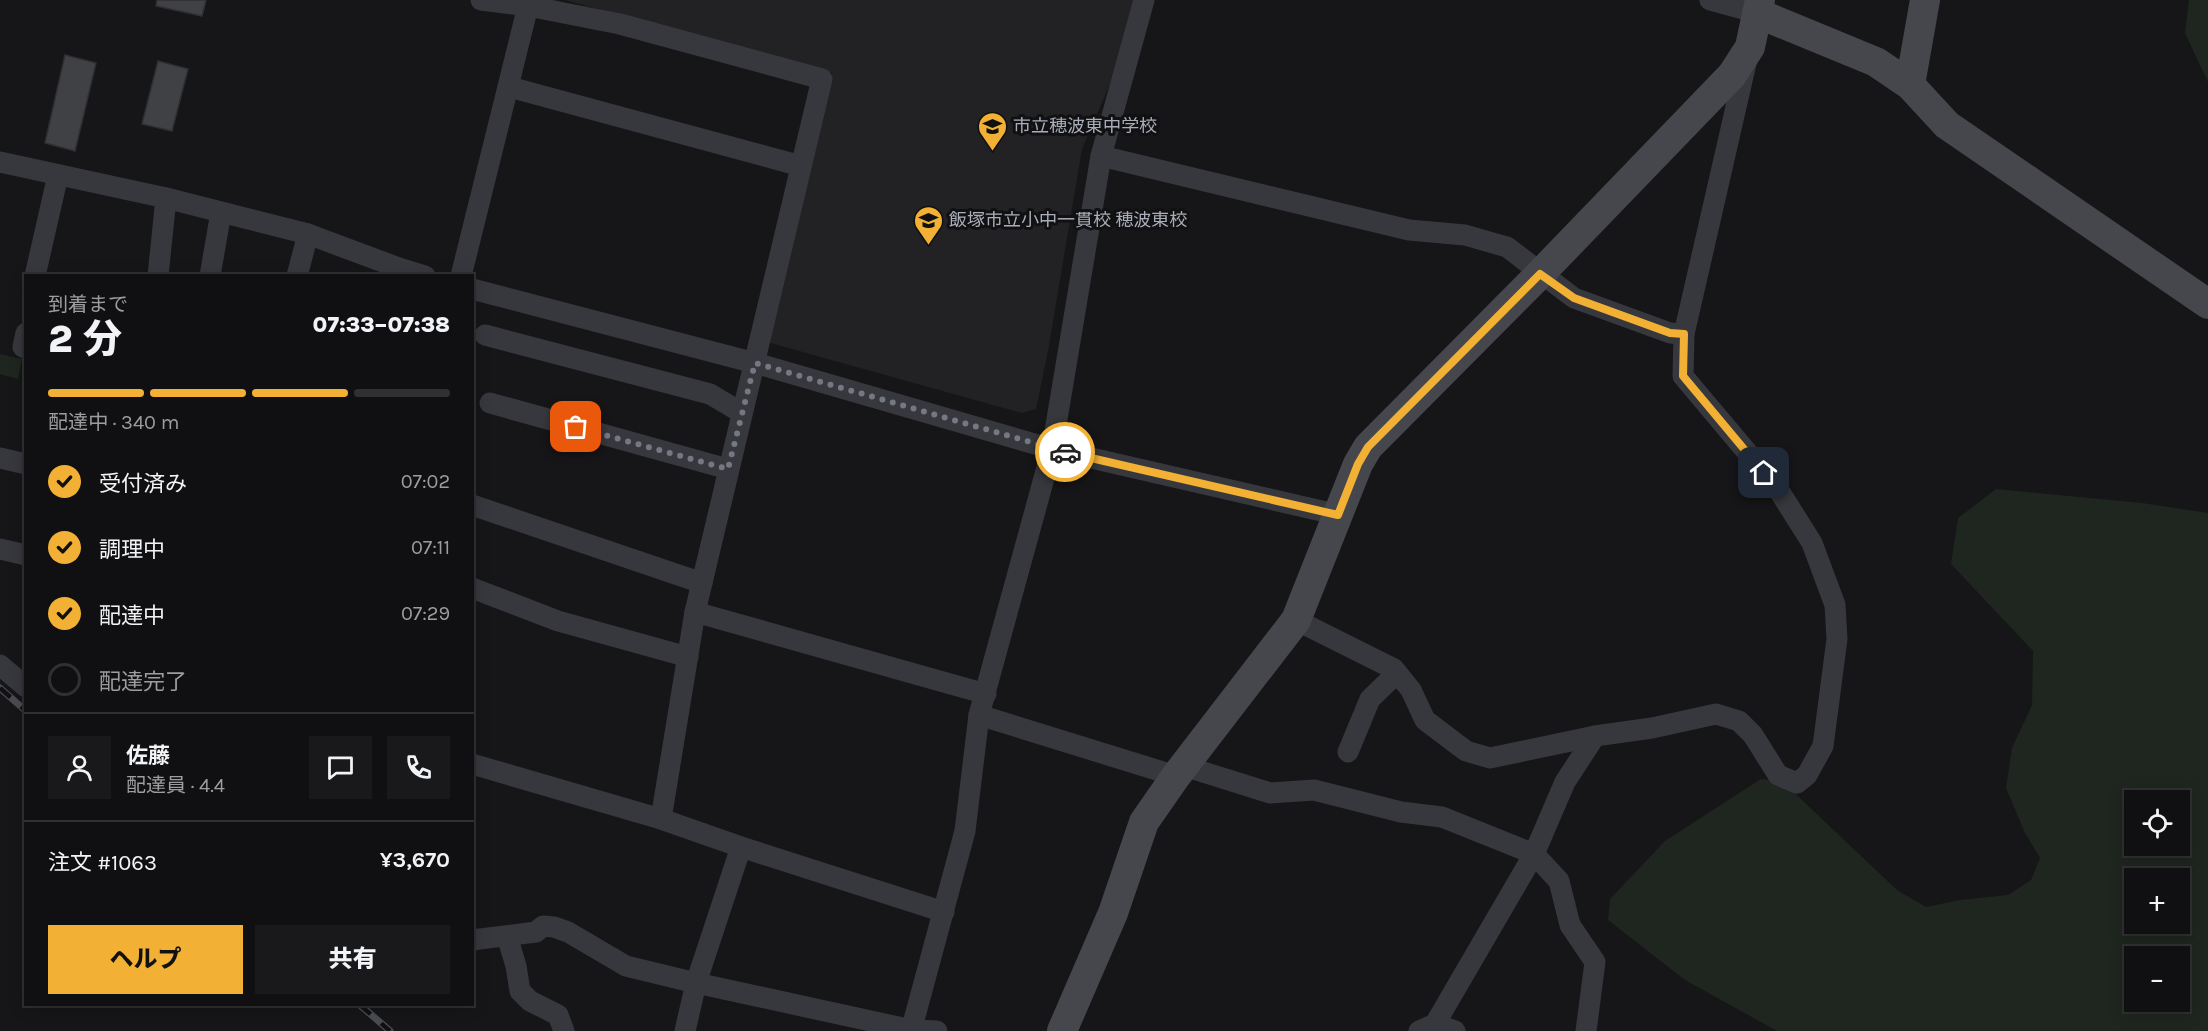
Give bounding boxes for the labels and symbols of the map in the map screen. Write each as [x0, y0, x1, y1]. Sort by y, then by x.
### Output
school or university icon: 市立穂波東中学校 [976, 110, 1008, 152]
place label: 市立穂波東中学校 [1013, 115, 1157, 137]
school or university icon: 飯塚市立小中一貫校 穂波東校 [912, 204, 944, 246]
place label: 飯塚市立小中一貫校 穂波東校 [949, 209, 1187, 231]
pin [550, 401, 601, 452]
courier [1035, 422, 1095, 482]
pin [1738, 447, 1789, 498]

